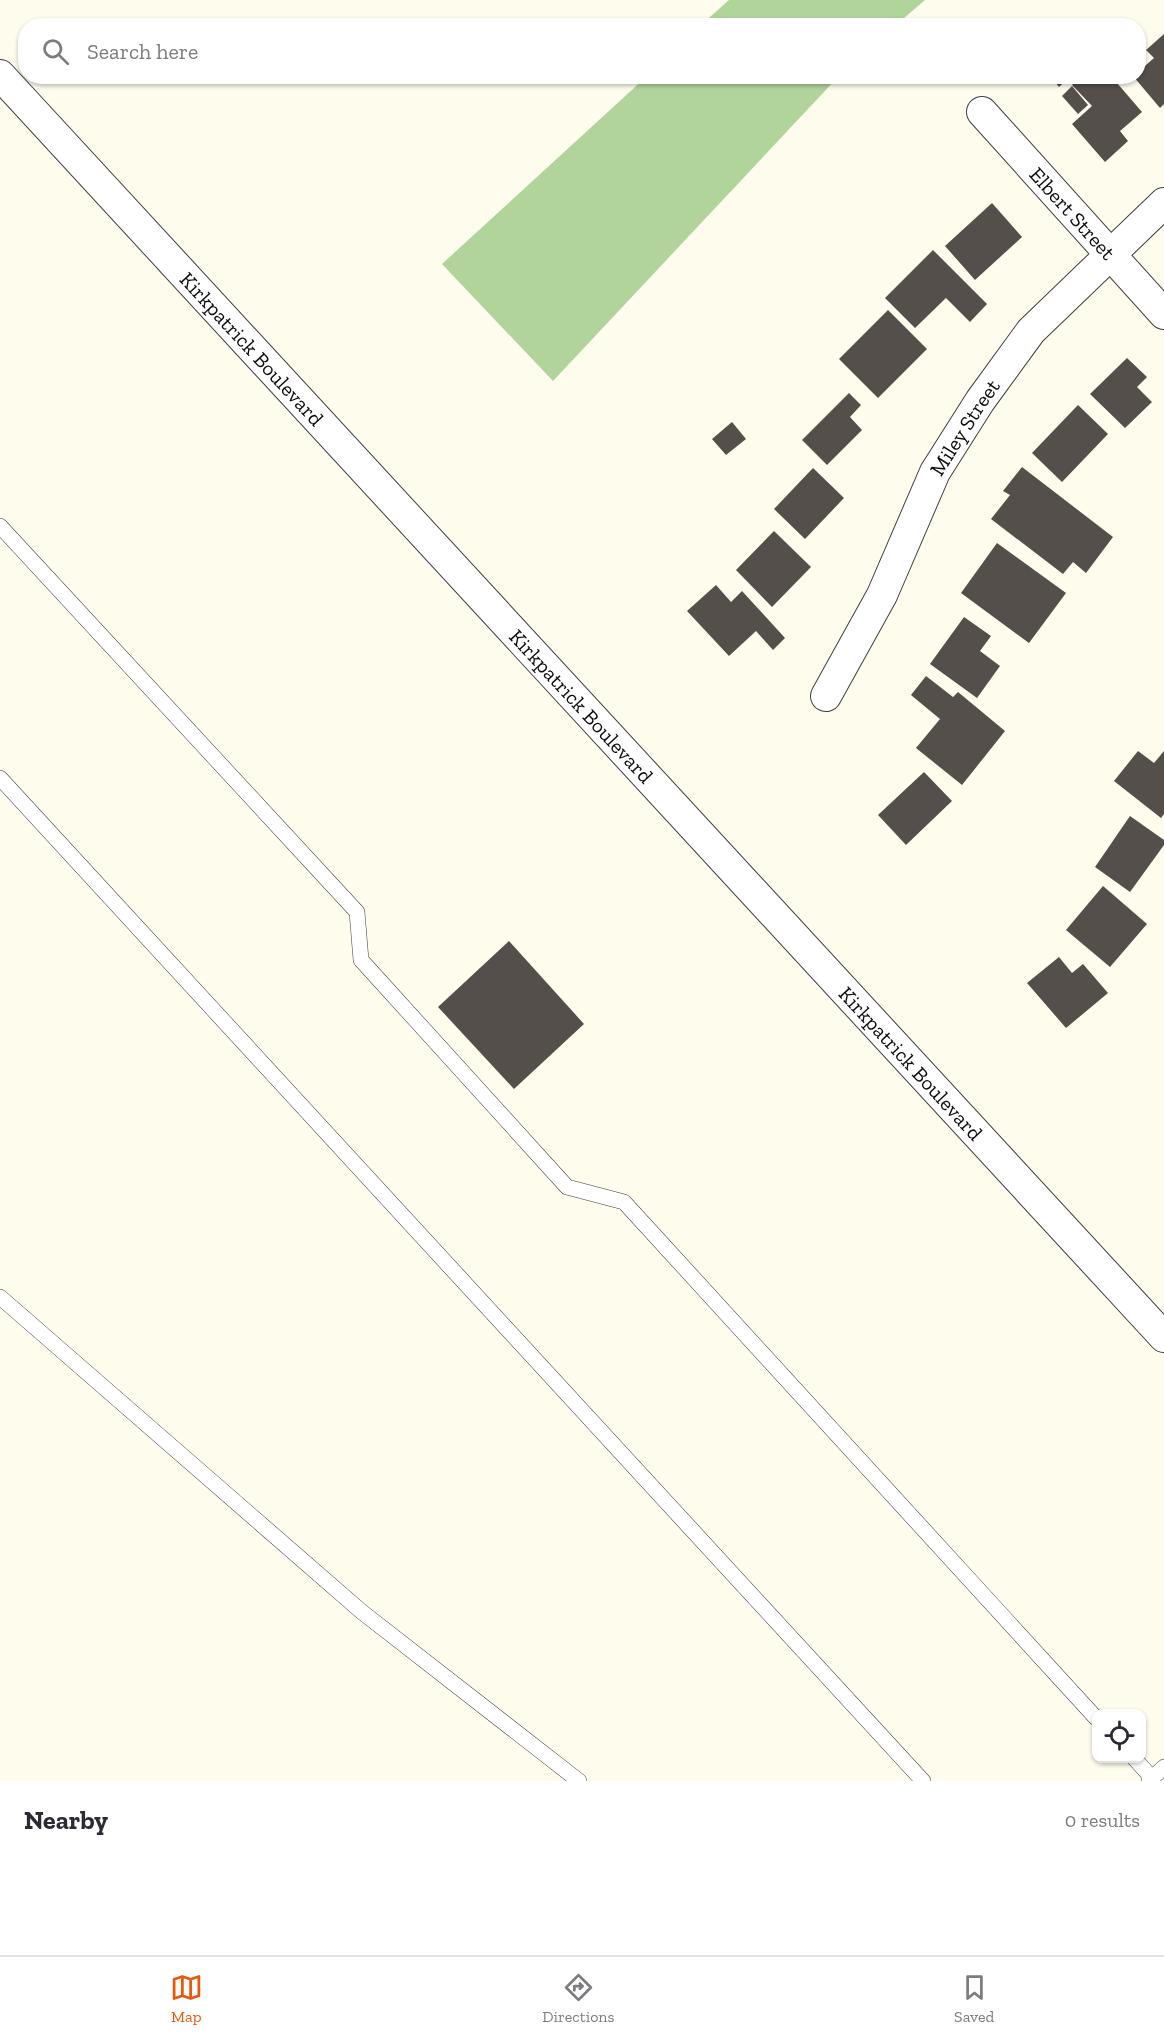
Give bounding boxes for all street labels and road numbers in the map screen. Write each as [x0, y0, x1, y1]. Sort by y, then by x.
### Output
street label: Elbert Street [1025, 162, 1121, 265]
street label: Kirkpatrick Boulevard [175, 266, 330, 431]
street label: Miley Street [924, 374, 1005, 480]
street label: Kirkpatrick Boulevard [505, 624, 659, 788]
street label: Kirkpatrick Boulevard [834, 981, 989, 1145]

